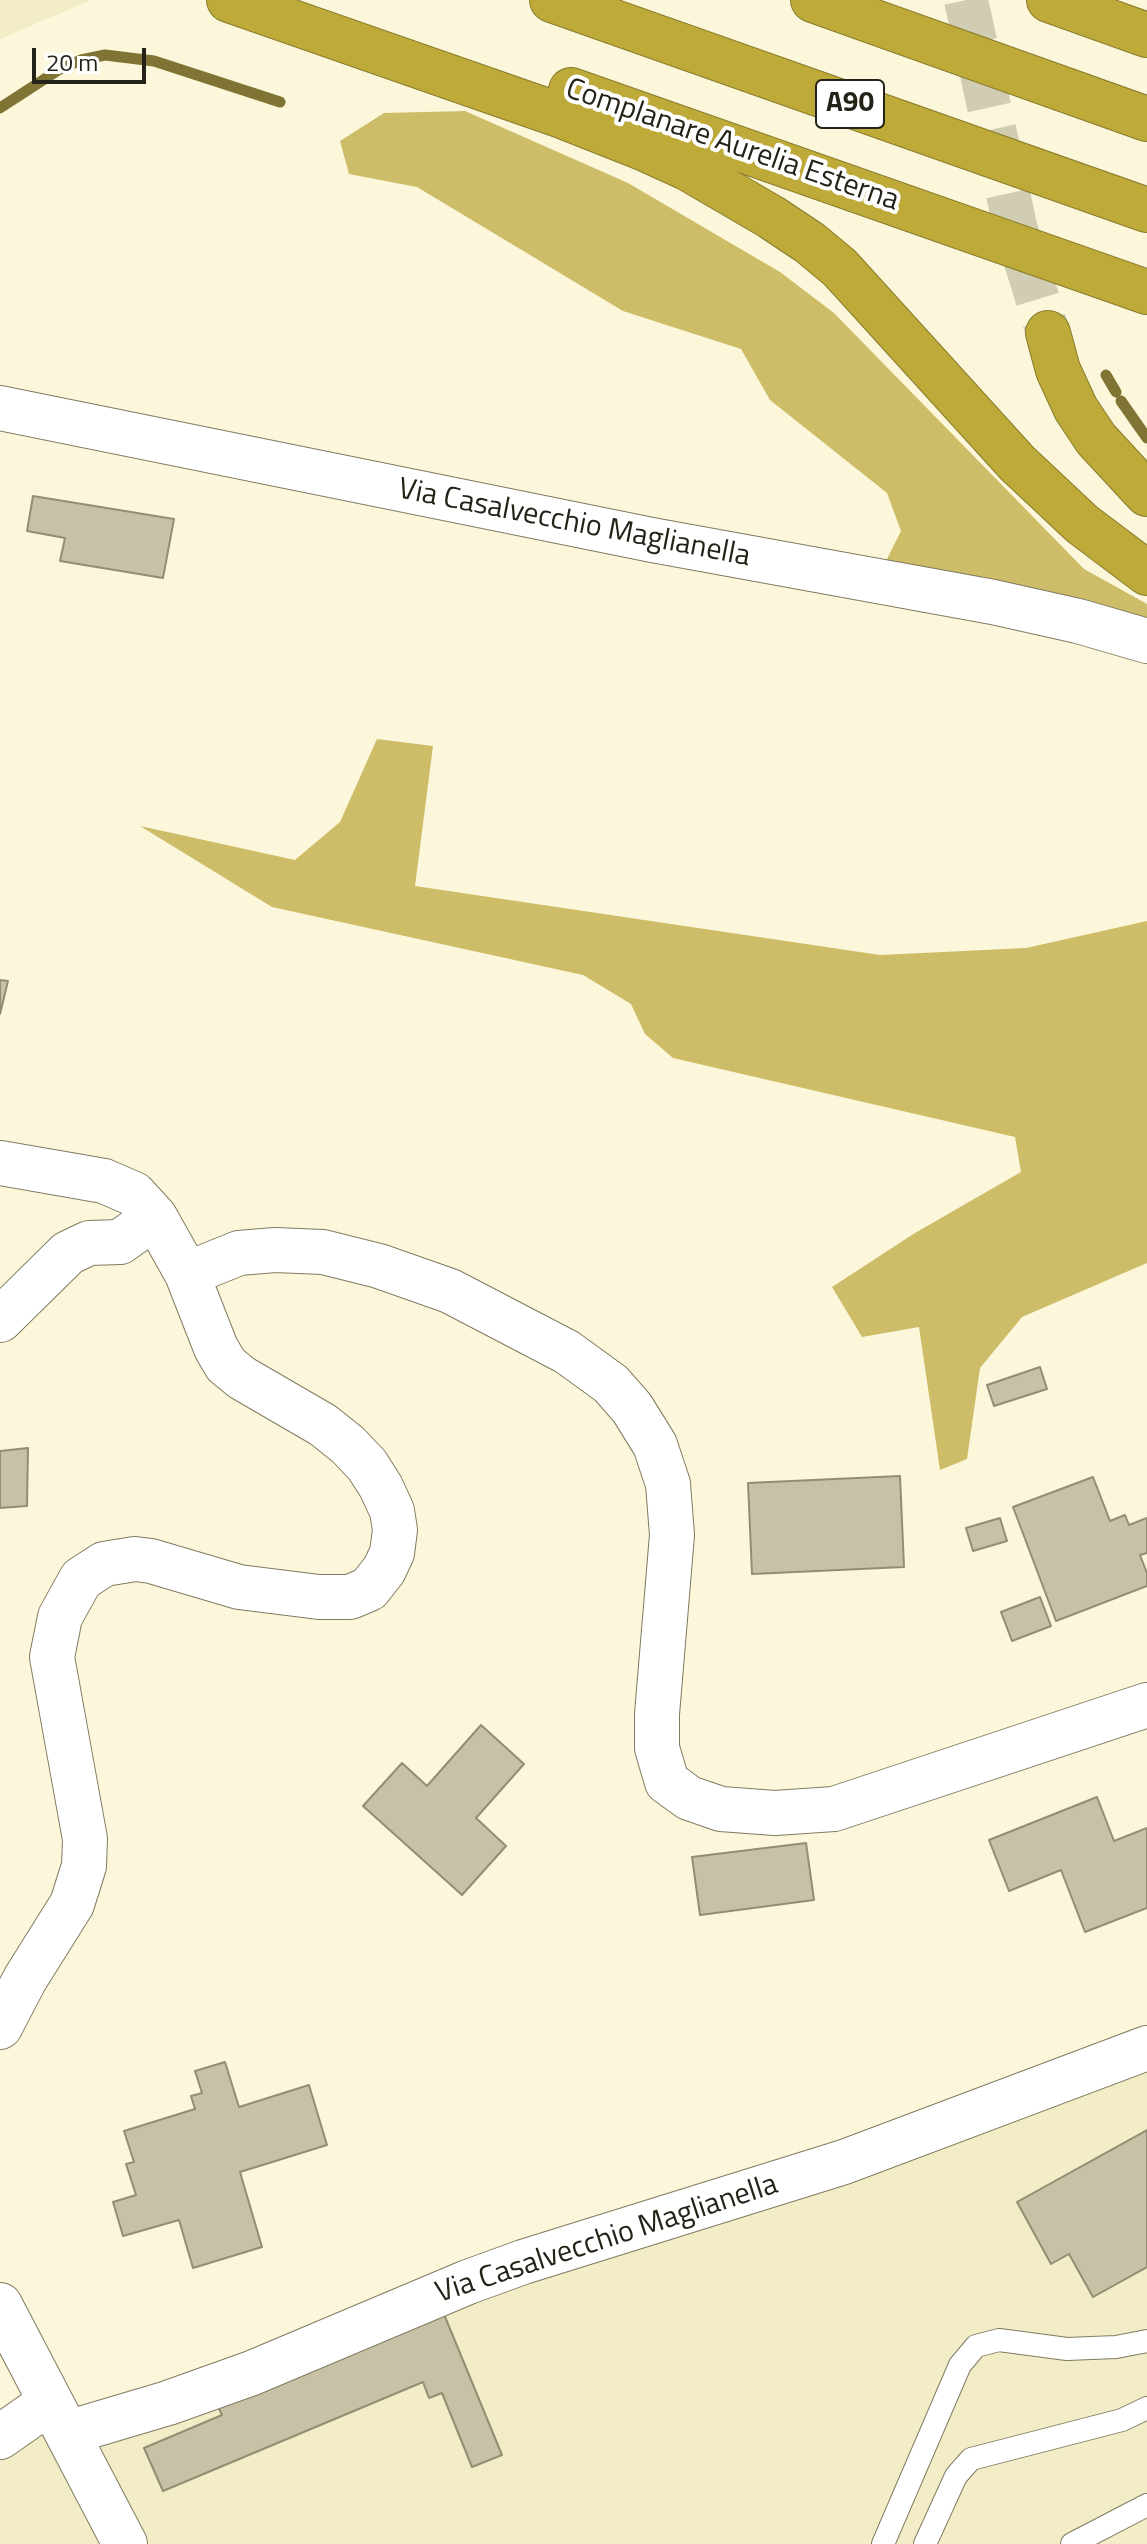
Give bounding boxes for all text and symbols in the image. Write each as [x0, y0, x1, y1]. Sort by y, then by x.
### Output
scale bar [36, 32, 150, 82]
text: 20 m [46, 44, 98, 80]
street label: Complanare Aurelia Esterna [561, 72, 903, 220]
road number: A90 [816, 80, 884, 128]
street label: Via Casalvecchio Maglianella [395, 472, 753, 576]
street label: Via Casalvecchio Maglianella [431, 2168, 783, 2312]

